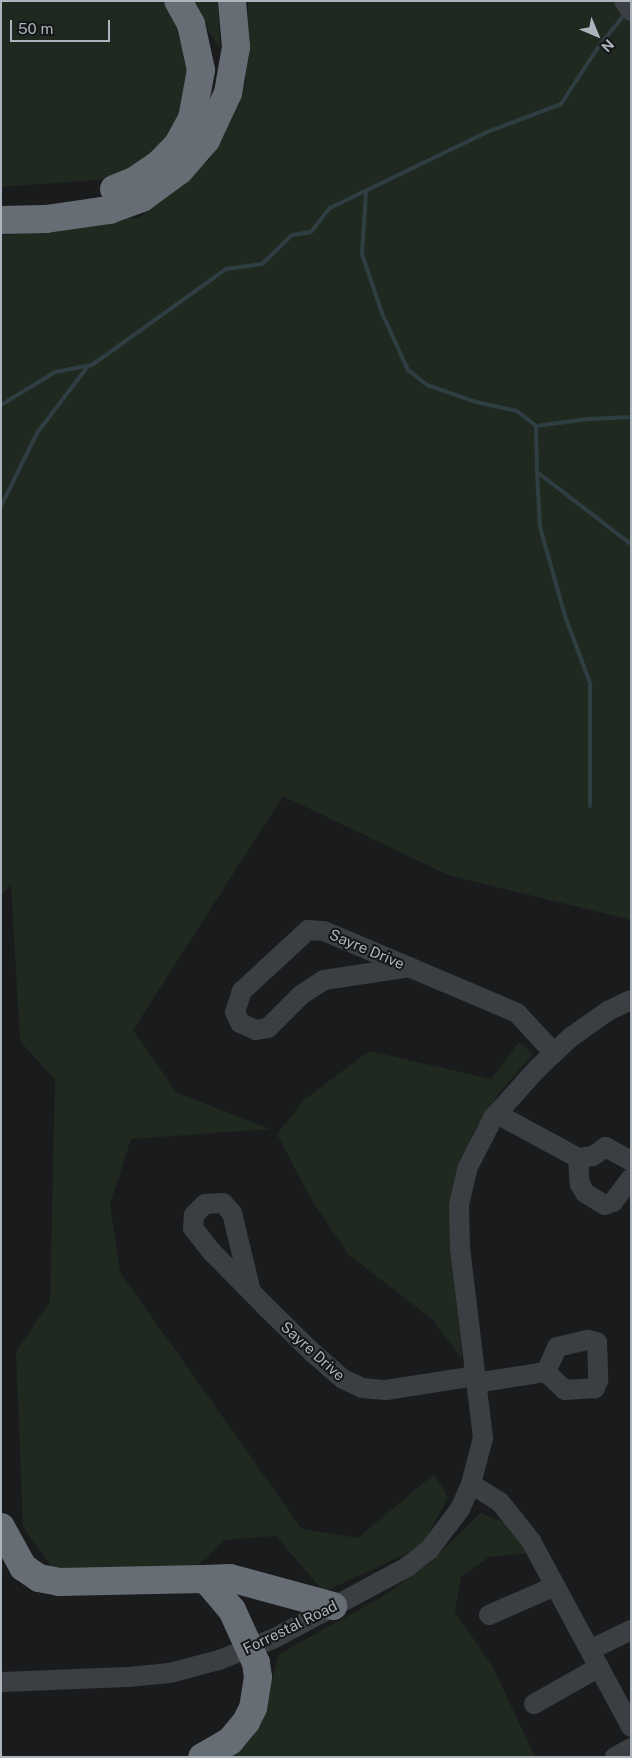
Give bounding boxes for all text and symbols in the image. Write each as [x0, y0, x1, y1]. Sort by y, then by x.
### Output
scale bar [12, 10, 112, 42]
north arrow [572, 10, 622, 60]
text: 50 m [18, 20, 53, 37]
text: N [598, 36, 617, 55]
street label: Sayre Drive [327, 925, 407, 973]
street label: Sayre Drive [277, 1318, 349, 1384]
street label: Forrestal Road [240, 1596, 340, 1658]

